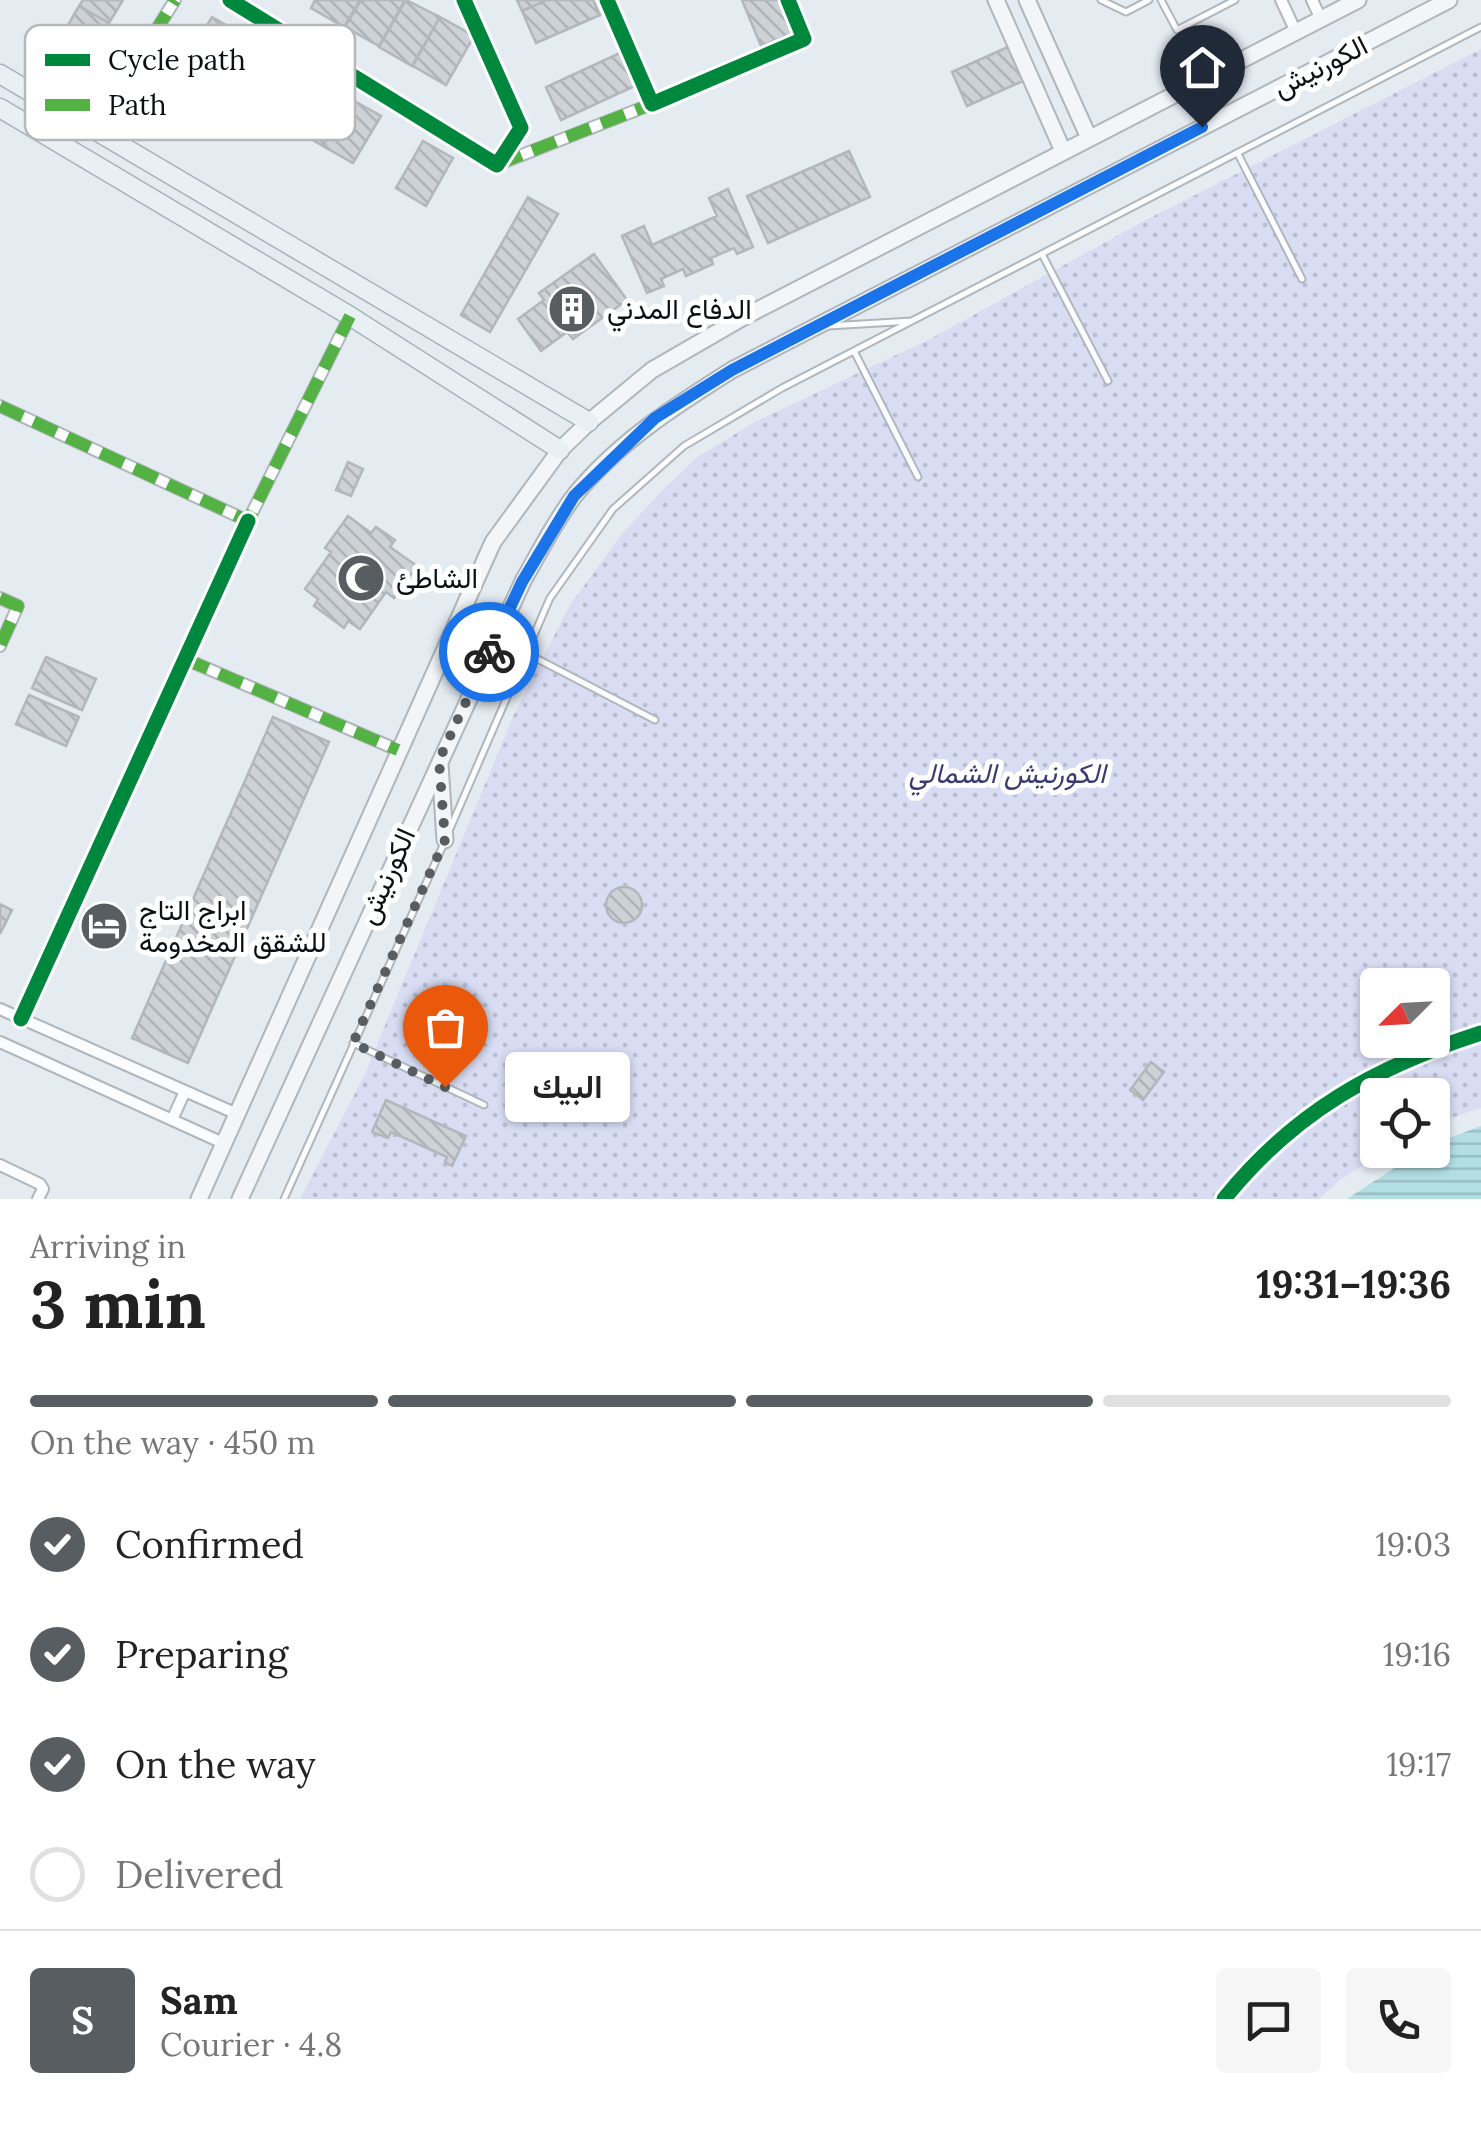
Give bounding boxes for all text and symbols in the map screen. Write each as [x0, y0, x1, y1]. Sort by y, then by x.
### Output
legend [25, 25, 355, 140]
pin [1160, 25, 1245, 128]
street label: الكورنيش [1266, 27, 1374, 105]
icon: home [1175, 40, 1230, 95]
text: Cycle path [108, 42, 246, 78]
text: Path [108, 87, 167, 123]
building icon: الدفاع المدني [546, 283, 598, 335]
place label: الدفاع المدني [607, 291, 752, 332]
mosque icon: الشاطئ [335, 552, 387, 604]
place label: الشاطئ [396, 560, 478, 596]
courier [439, 602, 539, 702]
icon: bike [462, 625, 517, 680]
park label: الكورنيش الشمالي [909, 755, 1109, 796]
street label: الكورنيش [349, 822, 423, 930]
place label: ابراج التاج للشقق المخدومة [139, 892, 327, 960]
hotel icon: ابراج التاج للشقق المخدومة [78, 900, 130, 952]
north arrow [1360, 968, 1450, 1058]
map controls [1360, 968, 1450, 1168]
pin [403, 985, 488, 1088]
icon: bag [418, 1000, 473, 1055]
callout: البيك [505, 1052, 630, 1122]
text: البيك [532, 1066, 603, 1107]
button: locate [1360, 1078, 1450, 1168]
text: Arriving in [30, 1226, 186, 1267]
text: 19:31–19:36 [1256, 1260, 1451, 1308]
text: 3 min [30, 1263, 206, 1346]
text: On the way · 450 m [30, 1422, 315, 1463]
icon: check [30, 1517, 85, 1572]
text: Confirmed [115, 1520, 304, 1568]
text: 19:03 [1375, 1524, 1451, 1565]
icon: check [30, 1627, 85, 1682]
text: Preparing [115, 1630, 288, 1678]
text: 19:16 [1383, 1634, 1451, 1675]
icon: check [30, 1737, 85, 1792]
text: On the way [115, 1740, 316, 1788]
text: 19:17 [1386, 1744, 1451, 1785]
text: Delivered [115, 1850, 284, 1898]
button: chat [1216, 1968, 1321, 2073]
button: phone [1346, 1968, 1451, 2073]
text: Sam [160, 1976, 238, 2024]
text: S [71, 1996, 94, 2044]
text: Courier · 4.8 [160, 2024, 342, 2065]

